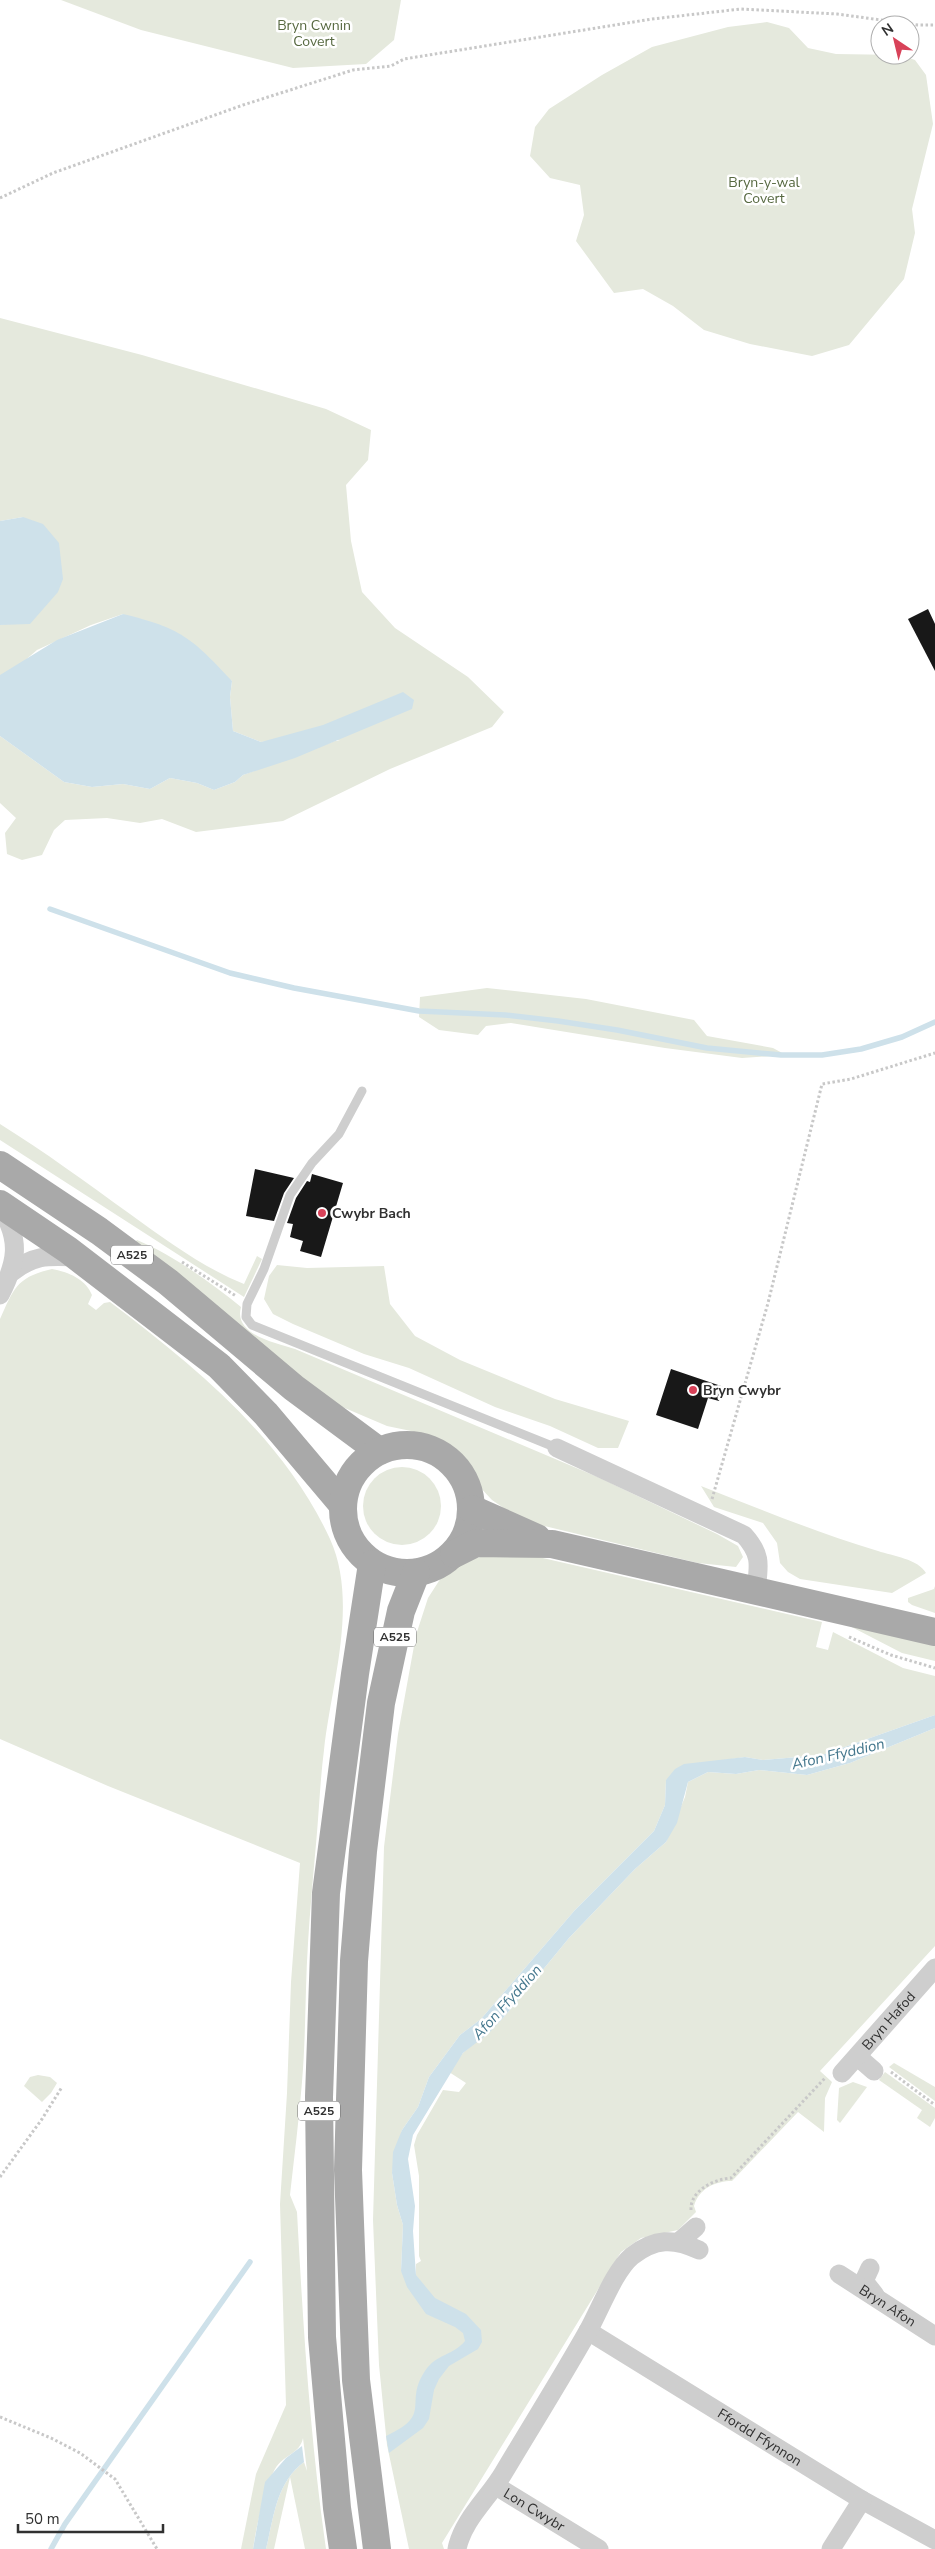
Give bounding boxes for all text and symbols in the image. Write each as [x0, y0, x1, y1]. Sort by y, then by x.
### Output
north arrow [870, 15, 920, 65]
park label: Bryn Cwnin Covert [277, 16, 351, 51]
text: N [878, 19, 898, 41]
park label: Bryn-y-wal Covert [728, 173, 801, 208]
place label: Cwybr Bach [332, 1204, 411, 1223]
marker: Cwybr Bach [316, 1207, 328, 1219]
road number: A525 [111, 1246, 153, 1264]
place label: Bryn Cwybr [703, 1381, 781, 1400]
marker: Bryn Cwybr [687, 1384, 699, 1396]
road number: A525 [374, 1628, 416, 1646]
water label: Afon Ffyddion [789, 1734, 886, 1775]
water label: Afon Ffyddion [467, 1960, 546, 2045]
street label: Bryn Hafod [858, 1988, 920, 2054]
road number: A525 [298, 2102, 340, 2120]
street label: Bryn Afon [855, 2281, 919, 2331]
street label: Ffordd Ffynnon [714, 2404, 805, 2471]
street label: Lon Cwybr [500, 2484, 568, 2536]
scale bar [18, 2502, 162, 2534]
text: 50 m [25, 2509, 60, 2529]

